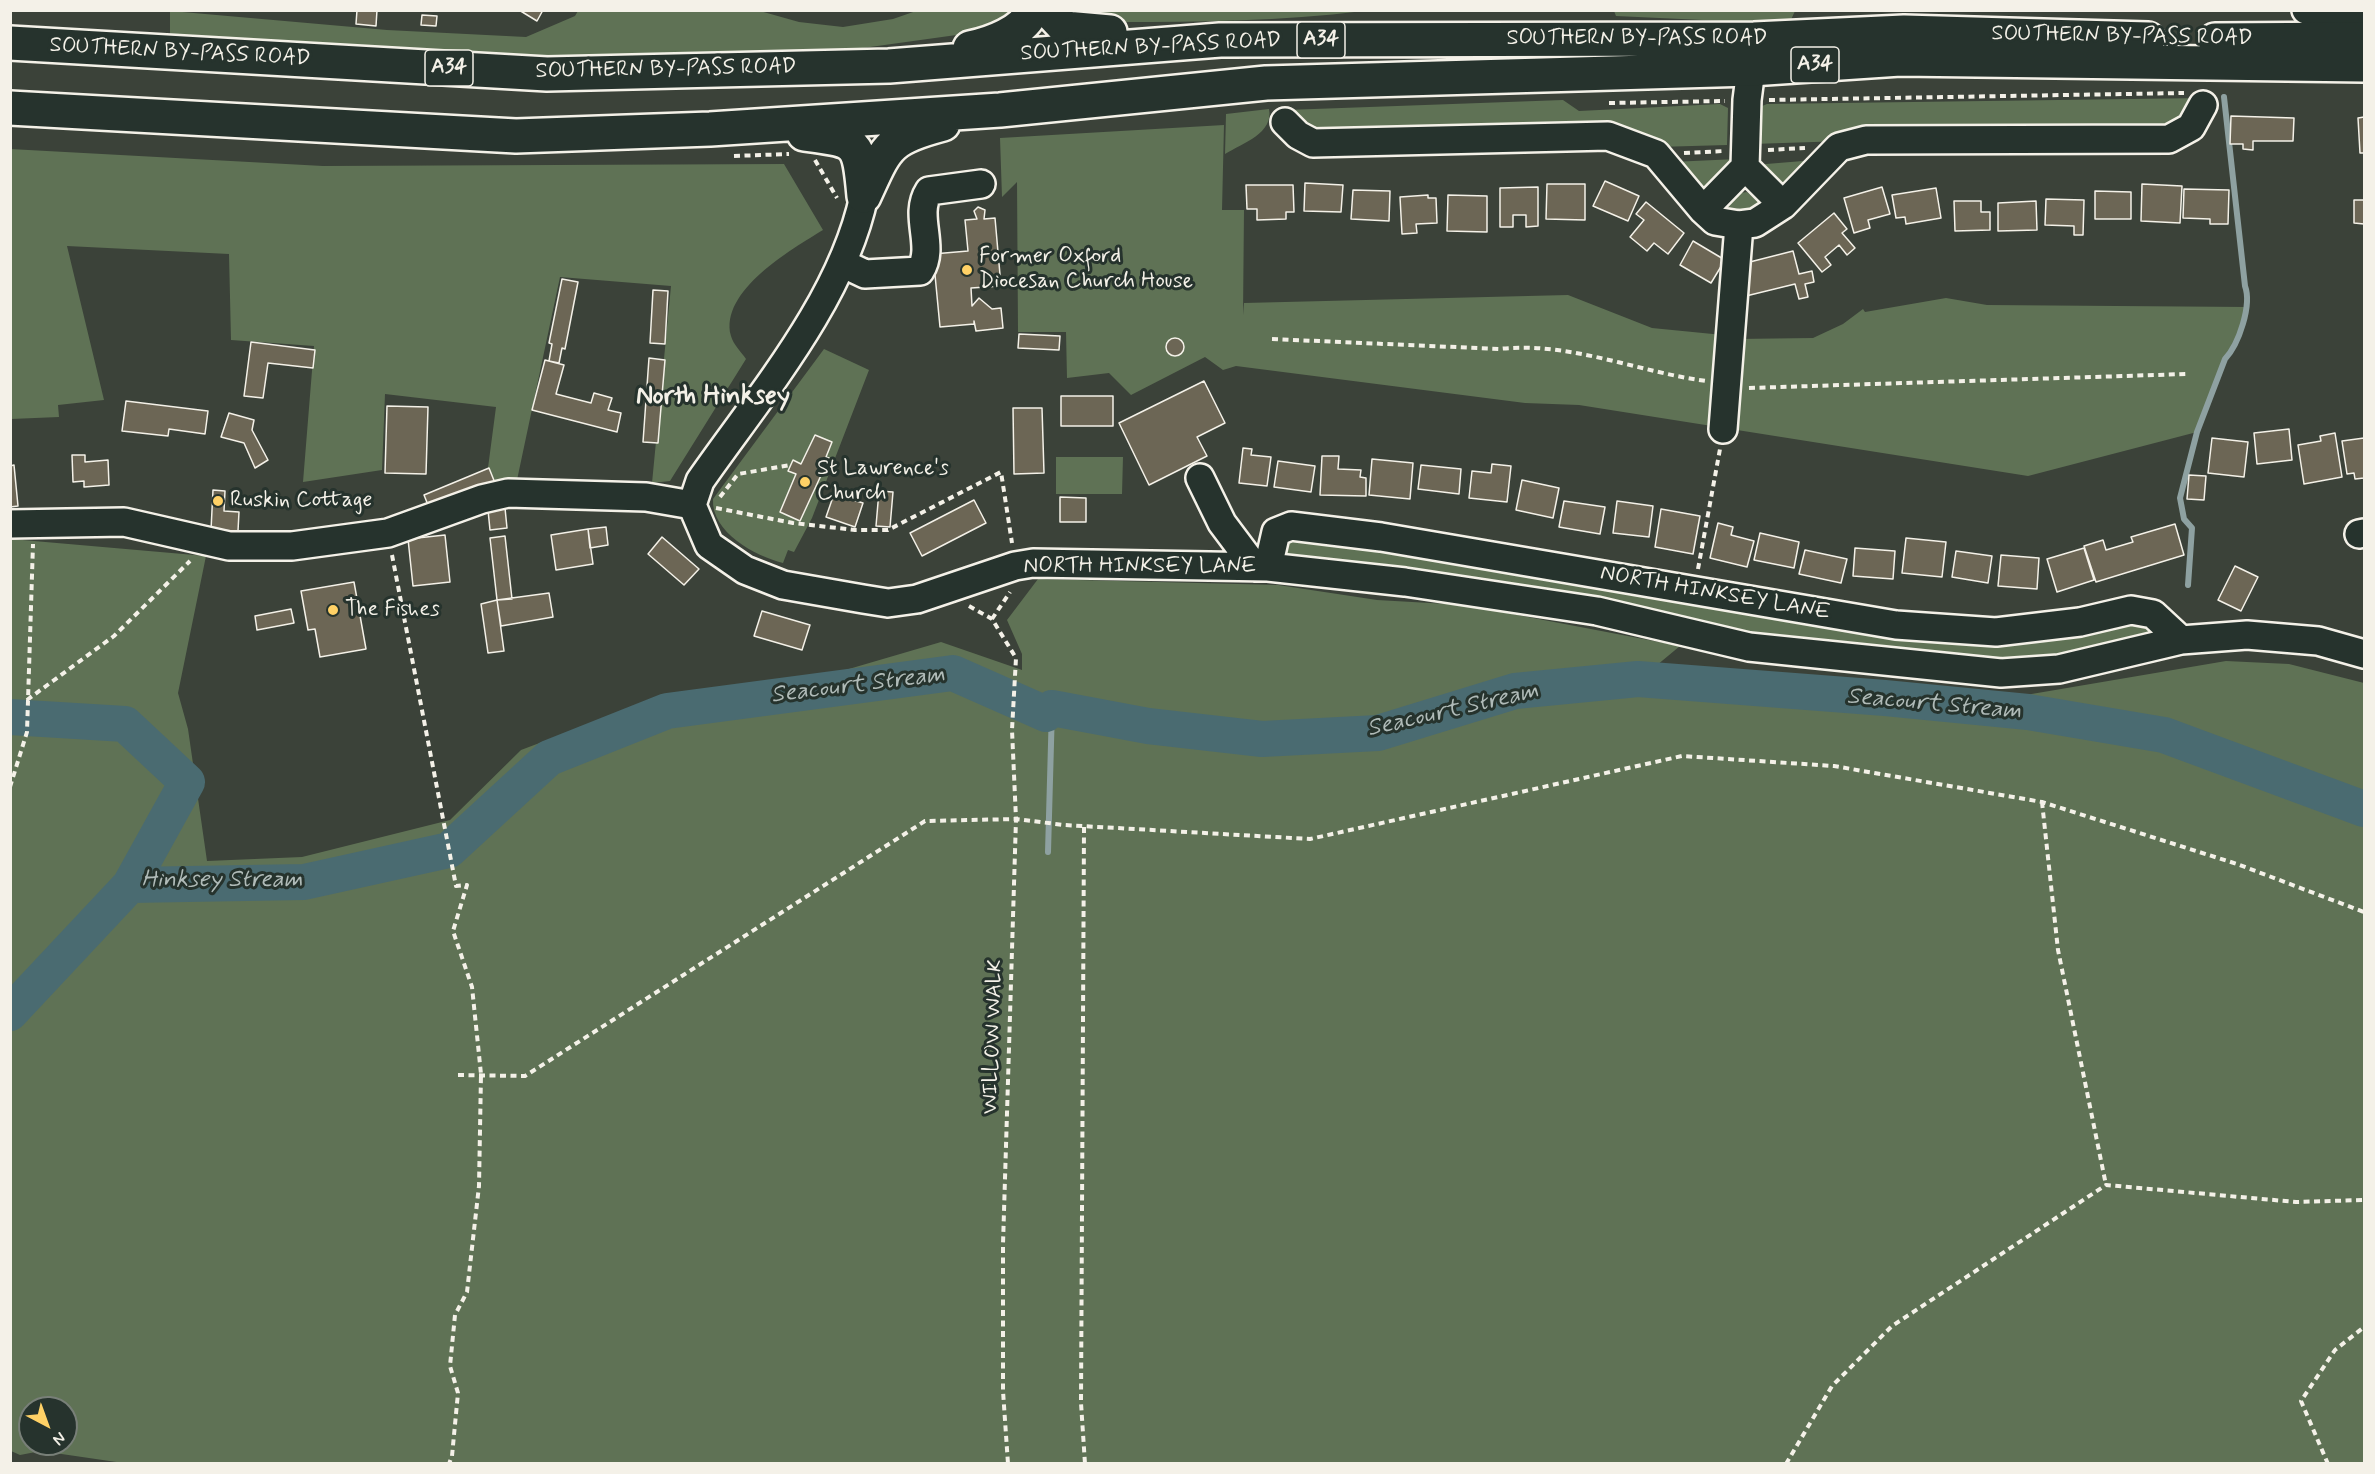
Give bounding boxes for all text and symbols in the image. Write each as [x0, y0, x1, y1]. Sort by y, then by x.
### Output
road number: A34 [1297, 22, 1345, 58]
street label: SOUTHERN BY-PASS ROAD [1991, 22, 2253, 52]
street label: SOUTHERN BY-PASS ROAD [1506, 26, 1768, 52]
street label: SOUTHERN BY-PASS ROAD [1020, 28, 1282, 68]
street label: SOUTHERN BY-PASS ROAD [49, 33, 311, 73]
road number: A34 [1791, 47, 1839, 83]
road number: A34 [425, 50, 473, 86]
street label: SOUTHERN BY-PASS ROAD [535, 55, 797, 85]
place label: Former Oxford Diocesan Church House [979, 244, 1193, 296]
marker: Former Oxford Diocesan Church House [960, 263, 974, 277]
district label: North Hinksey [636, 382, 790, 414]
place label: St Lawrence's Church [817, 456, 949, 508]
marker: St Lawrence's Church [798, 475, 812, 489]
place label: Ruskin Cottage [230, 488, 372, 514]
marker: Ruskin Cottage [211, 494, 225, 508]
street label: NORTH HINKSEY LANE [1024, 554, 1256, 580]
street label: NORTH HINKSEY LANE [1598, 561, 1832, 627]
place label: The Fishes [345, 597, 440, 623]
marker: The Fishes [326, 603, 340, 617]
water label: Seacourt Stream [769, 661, 947, 711]
water label: Seacourt Stream [1364, 677, 1542, 745]
water label: Seacourt Stream [1846, 683, 2022, 727]
water label: Hinksey Stream [141, 867, 303, 895]
street label: WILLOW WALK [978, 959, 1010, 1115]
north arrow [18, 1396, 78, 1456]
text: N [48, 1427, 70, 1450]

